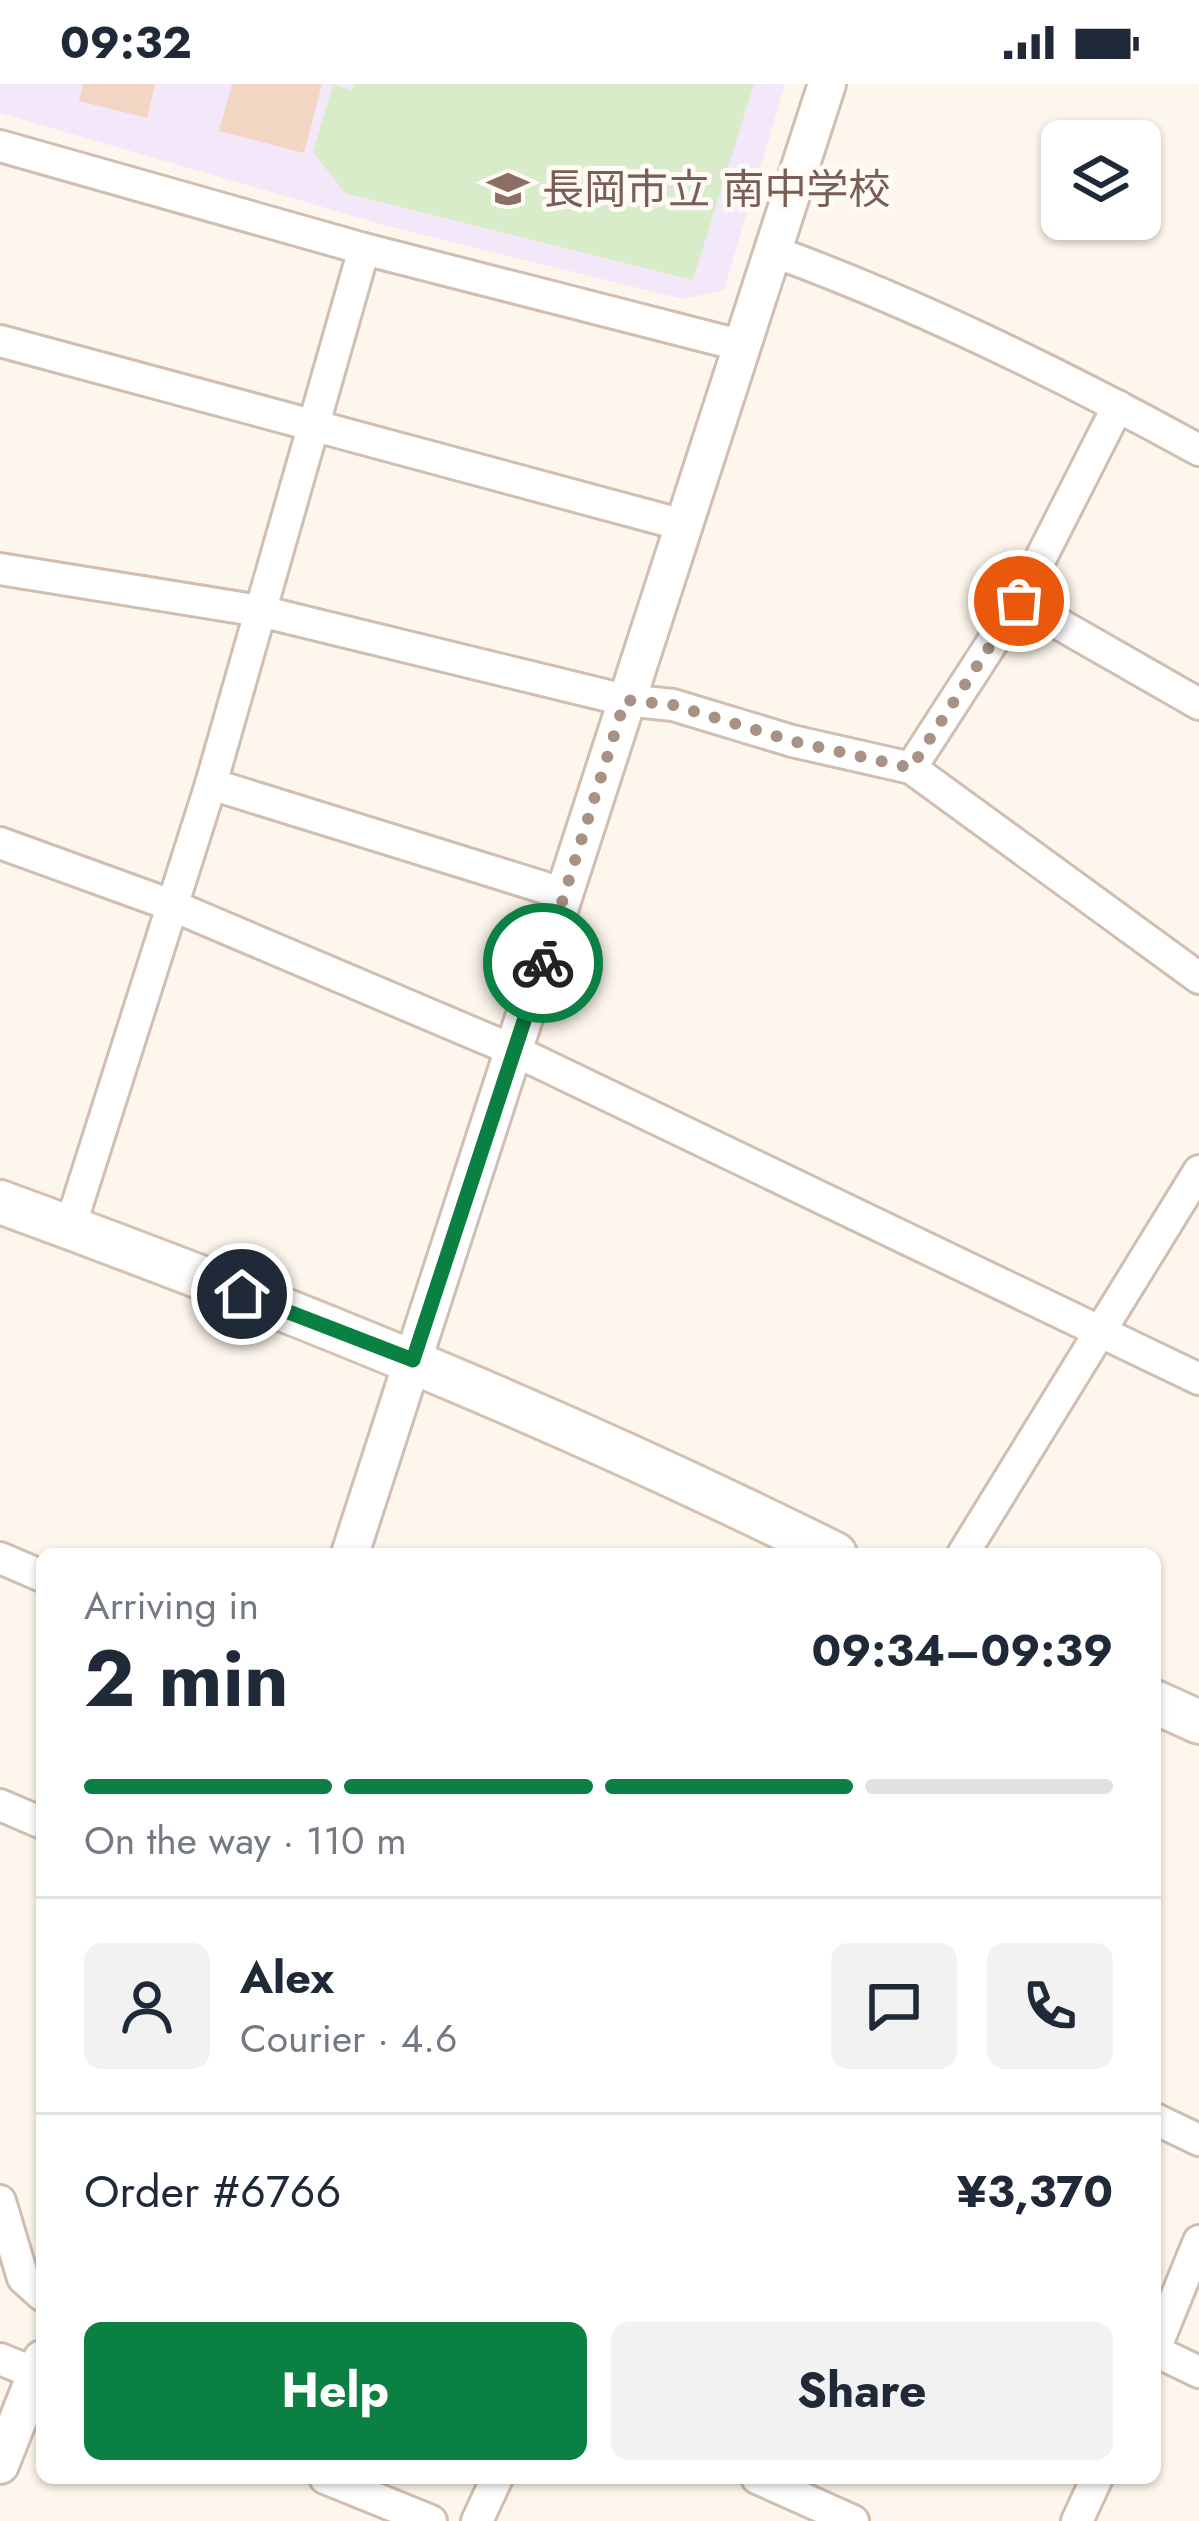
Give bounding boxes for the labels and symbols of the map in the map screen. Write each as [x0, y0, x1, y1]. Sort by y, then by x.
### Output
place label: 長岡市立 南中学校 [542, 159, 891, 220]
school or university icon: 長岡市立 南中学校 [485, 166, 531, 212]
pin [968, 550, 1070, 652]
courier [483, 903, 603, 1023]
pin [191, 1243, 293, 1345]

